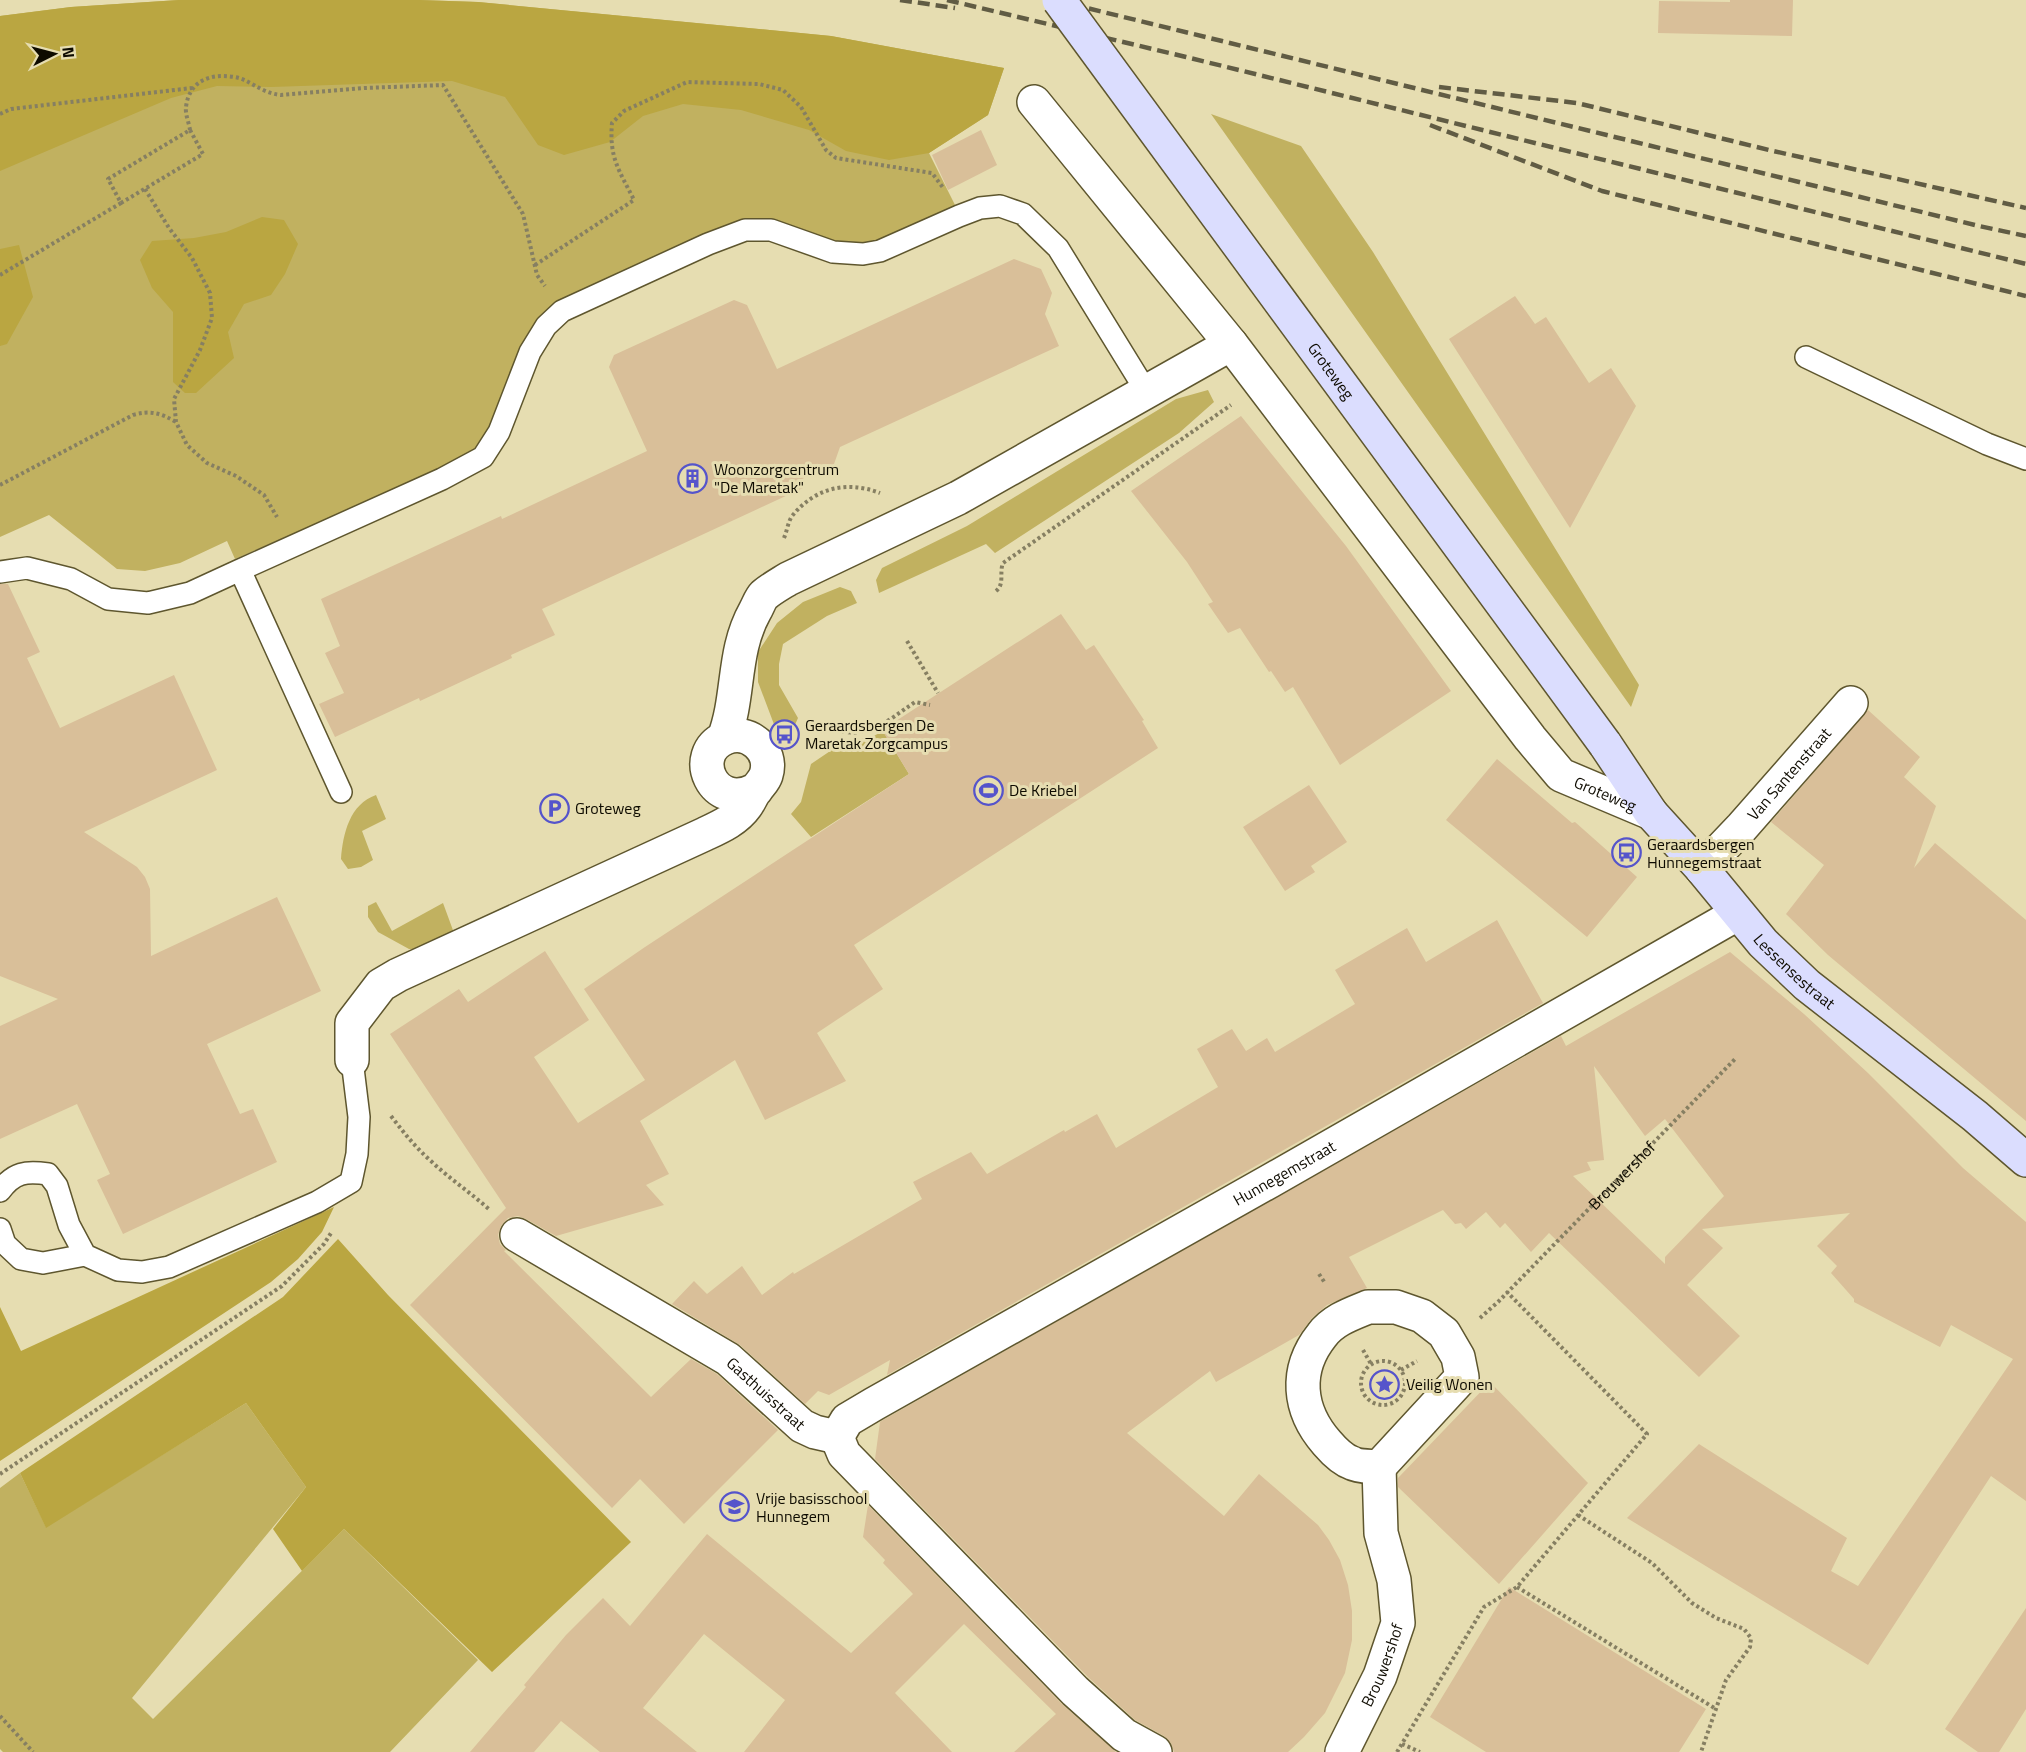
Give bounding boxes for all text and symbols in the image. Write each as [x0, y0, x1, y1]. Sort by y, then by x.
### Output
north arrow [24, 24, 84, 84]
text: N [56, 46, 81, 59]
street label: Groteweg [1302, 337, 1360, 404]
place label: Woonzorgcentrum "De Maretak" [714, 457, 839, 499]
building icon: Woonzorgcentrum "De Maretak" [677, 462, 709, 494]
place label: Geraardsbergen De Maretak Zorgcampus [805, 713, 948, 755]
bus stop icon: Geraardsbergen De Maretak Zorgcampus [768, 718, 800, 750]
street label: Van Santenstraat [1741, 722, 1837, 826]
street label: Groteweg [1570, 770, 1640, 818]
sports icon: De Kriebel [972, 774, 1004, 806]
place label: De Kriebel [1009, 778, 1077, 802]
parking icon: Groteweg [538, 792, 570, 824]
place label: Groteweg [575, 796, 641, 820]
place label: Geraardsbergen Hunnegemstraat [1647, 832, 1762, 874]
bus stop icon: Geraardsbergen Hunnegemstraat [1610, 837, 1642, 869]
street label: Lessensestraat [1748, 928, 1841, 1015]
street label: Hunnegemstraat [1228, 1134, 1340, 1212]
street label: Brouwershof [1582, 1135, 1661, 1215]
street label: Gasthuisstraat [721, 1351, 811, 1436]
place icon: Veilig Wonen [1369, 1368, 1401, 1400]
place label: Veilig Wonen [1406, 1372, 1493, 1396]
place label: Vrije basisschool Hunnegem [756, 1486, 867, 1528]
school or university icon: Vrije basisschool Hunnegem [719, 1491, 751, 1523]
street label: Brouwershof [1355, 1619, 1409, 1711]

